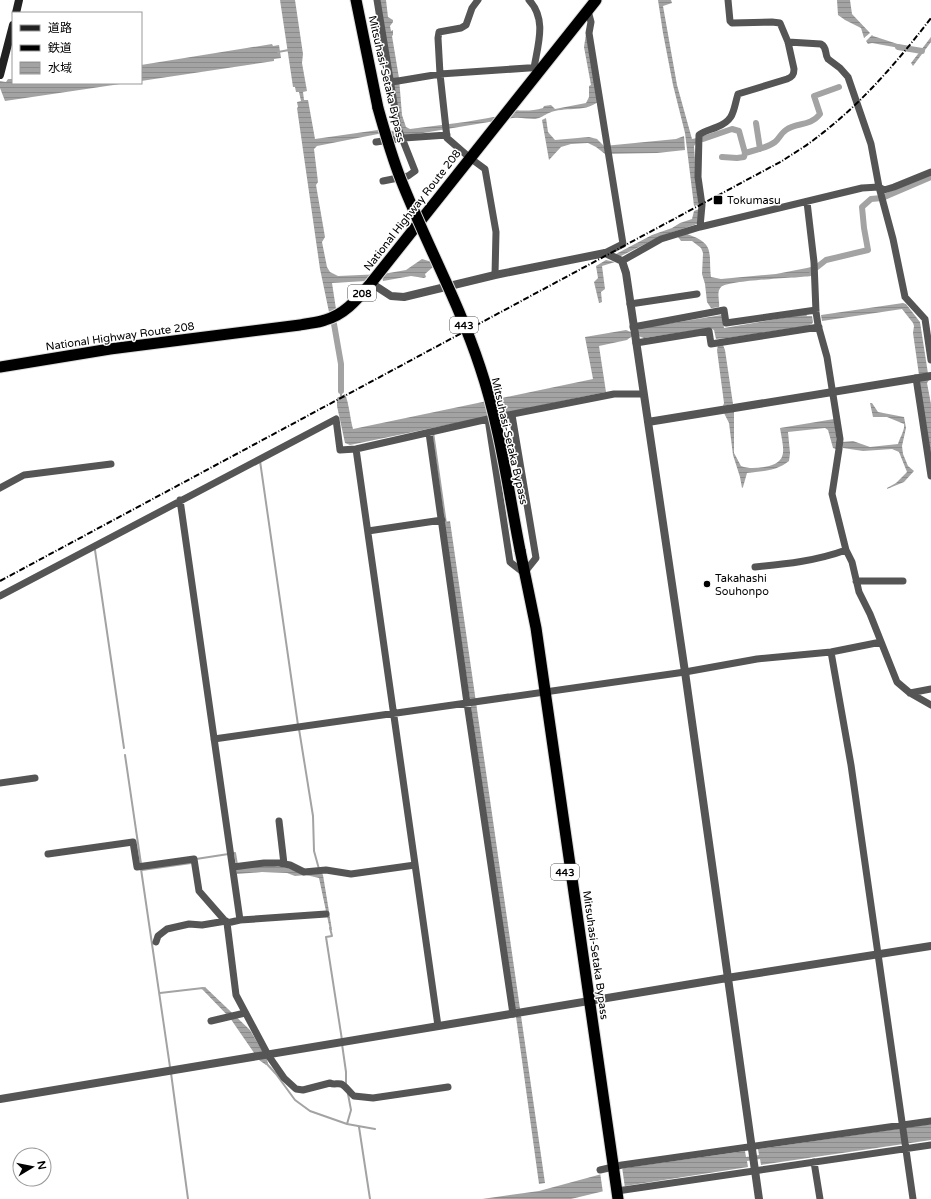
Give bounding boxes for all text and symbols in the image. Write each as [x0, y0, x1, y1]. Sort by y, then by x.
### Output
legend [12, 12, 142, 84]
street label: Mitsuhasi-Setaka Bypass [366, 14, 407, 144]
text: 道路 [48, 21, 72, 35]
text: 鉄道 [48, 41, 72, 55]
text: 水域 [48, 61, 72, 75]
street label: National Highway Route 208 [361, 147, 464, 273]
marker: Tokumasu [712, 194, 724, 206]
place label: Tokumasu [727, 194, 781, 207]
road number: 208 [348, 285, 376, 301]
road number: 443 [450, 317, 478, 333]
street label: National Highway Route 208 [45, 320, 195, 353]
street label: Mitsuhasi-Setaka Bypass [489, 376, 530, 506]
place label: Takahashi Souhonpo [715, 572, 769, 598]
marker: Takahashi Souhonpo [702, 579, 712, 589]
road number: 443 [551, 864, 579, 880]
street label: Mitsuhasi-Setaka Bypass [580, 890, 611, 1020]
north arrow [12, 1147, 52, 1187]
text: N [34, 1160, 49, 1171]

